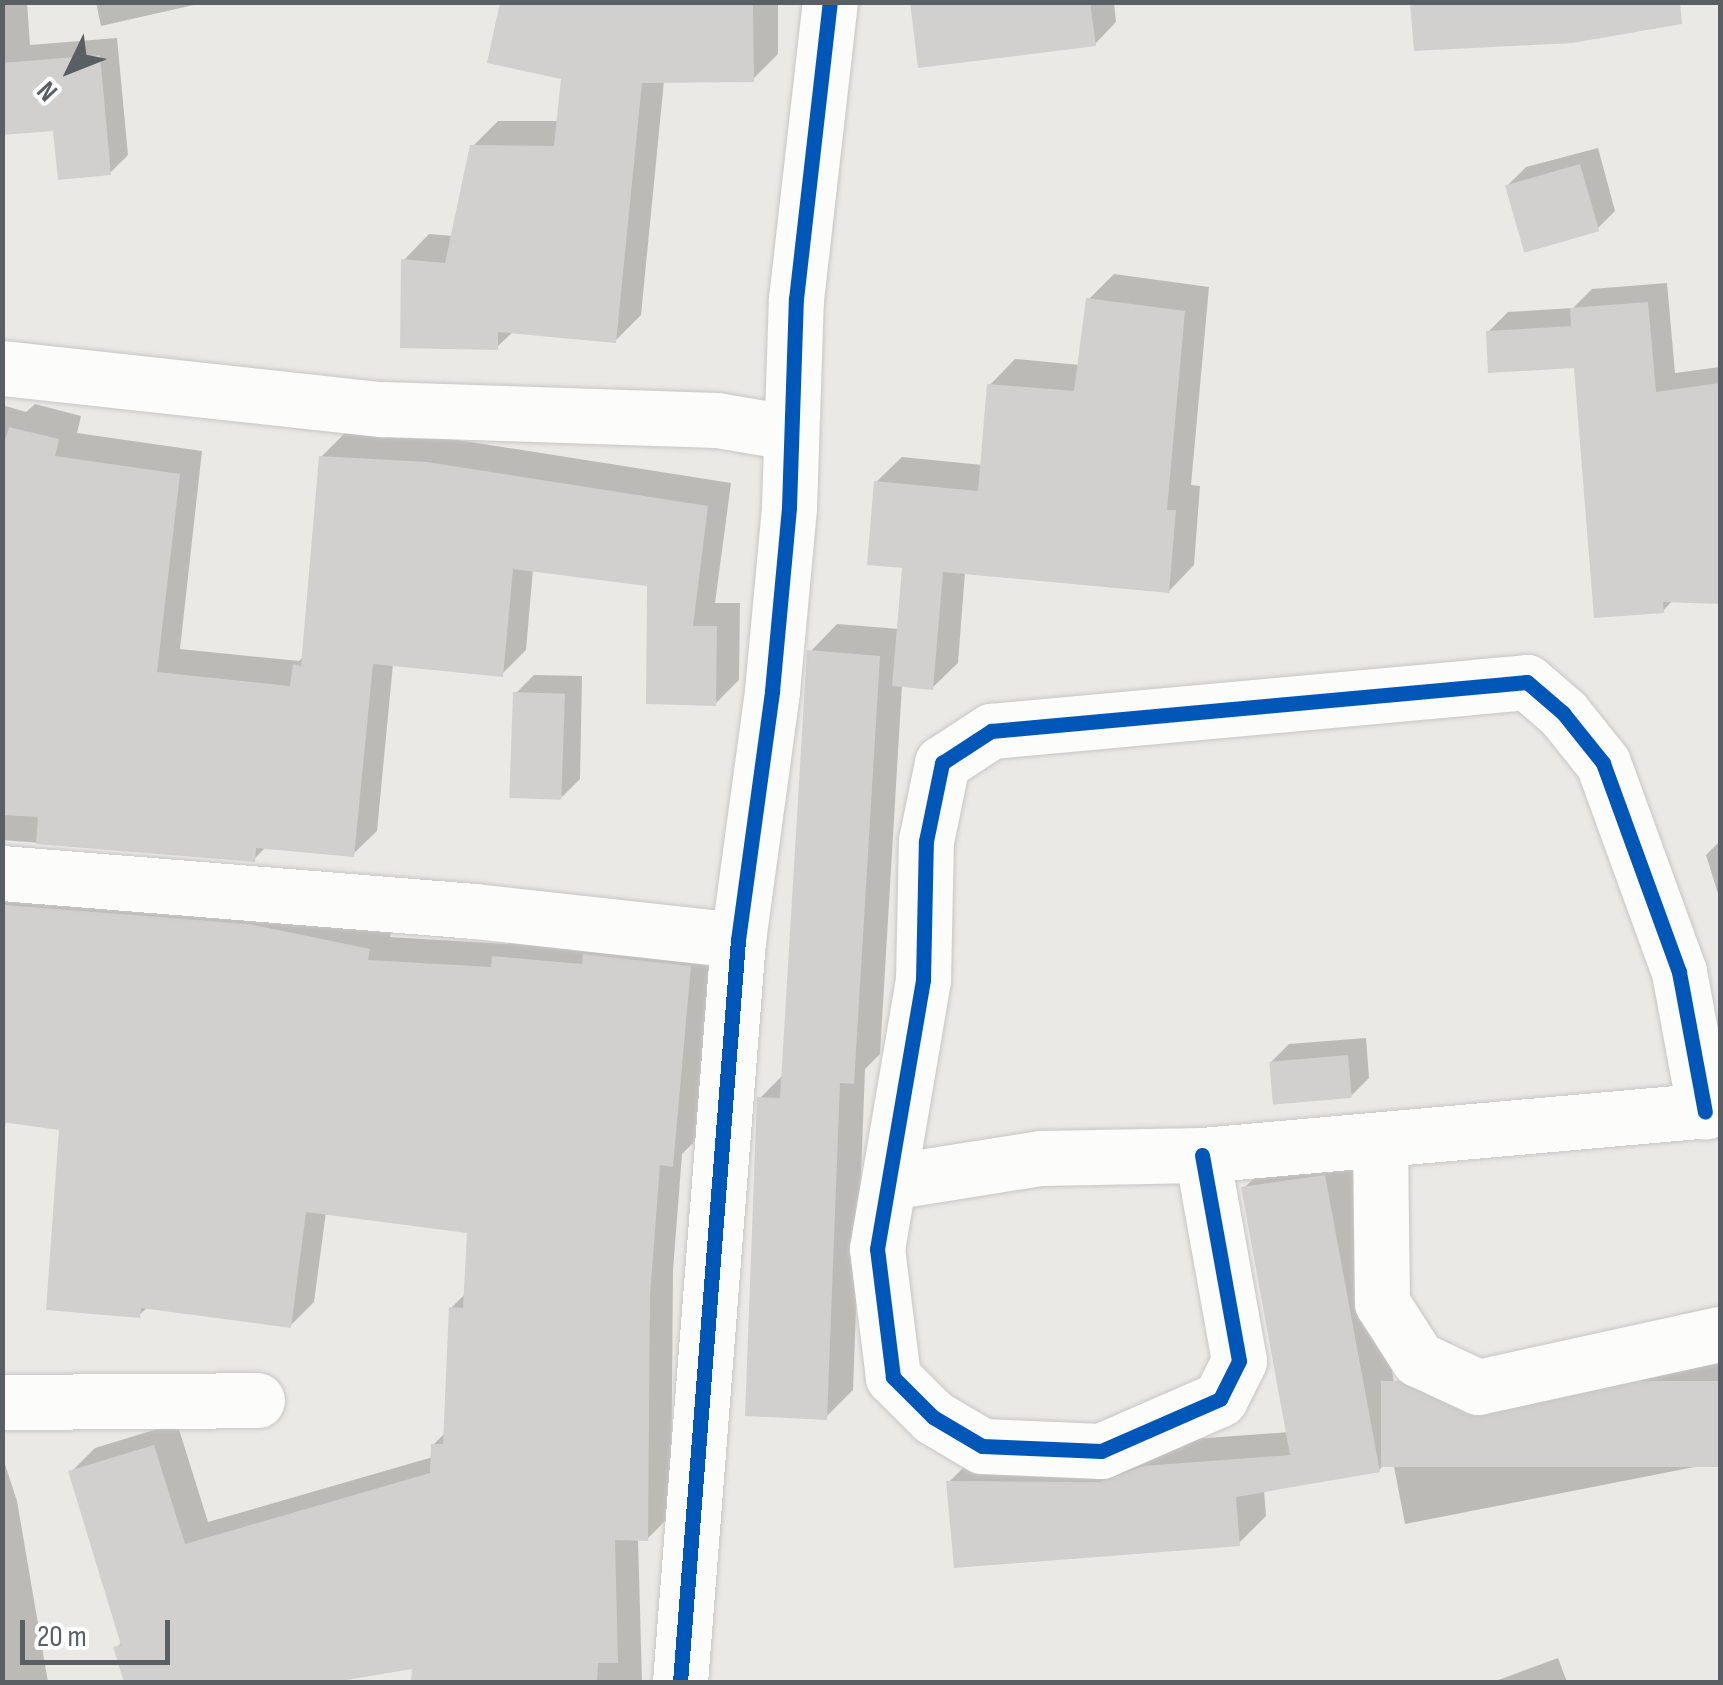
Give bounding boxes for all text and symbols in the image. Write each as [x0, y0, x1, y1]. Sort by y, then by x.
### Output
north arrow [20, 20, 120, 120]
text: N [31, 74, 65, 108]
scale bar [25, 1600, 175, 1662]
text: 20 m [37, 1619, 87, 1655]

